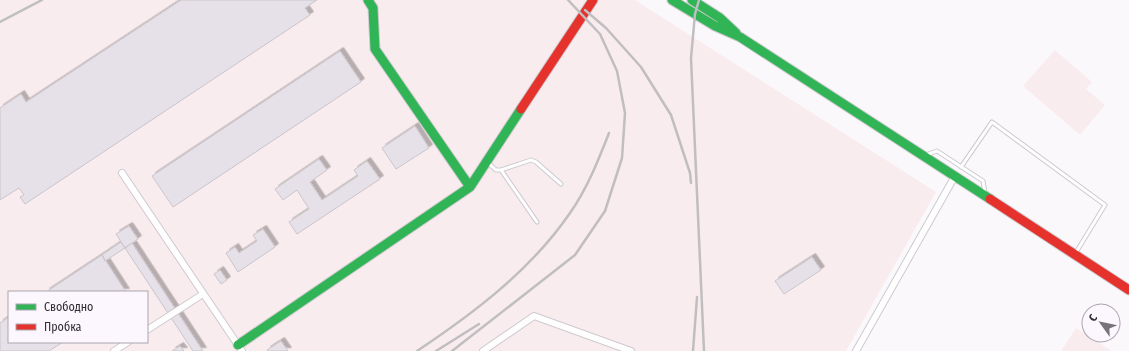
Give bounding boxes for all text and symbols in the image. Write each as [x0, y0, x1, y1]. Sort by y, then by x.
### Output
legend [8, 291, 148, 343]
text: Свободно [44, 300, 93, 314]
north arrow [1081, 303, 1121, 343]
text: С [1086, 312, 1100, 324]
text: Пробка [44, 320, 82, 334]

